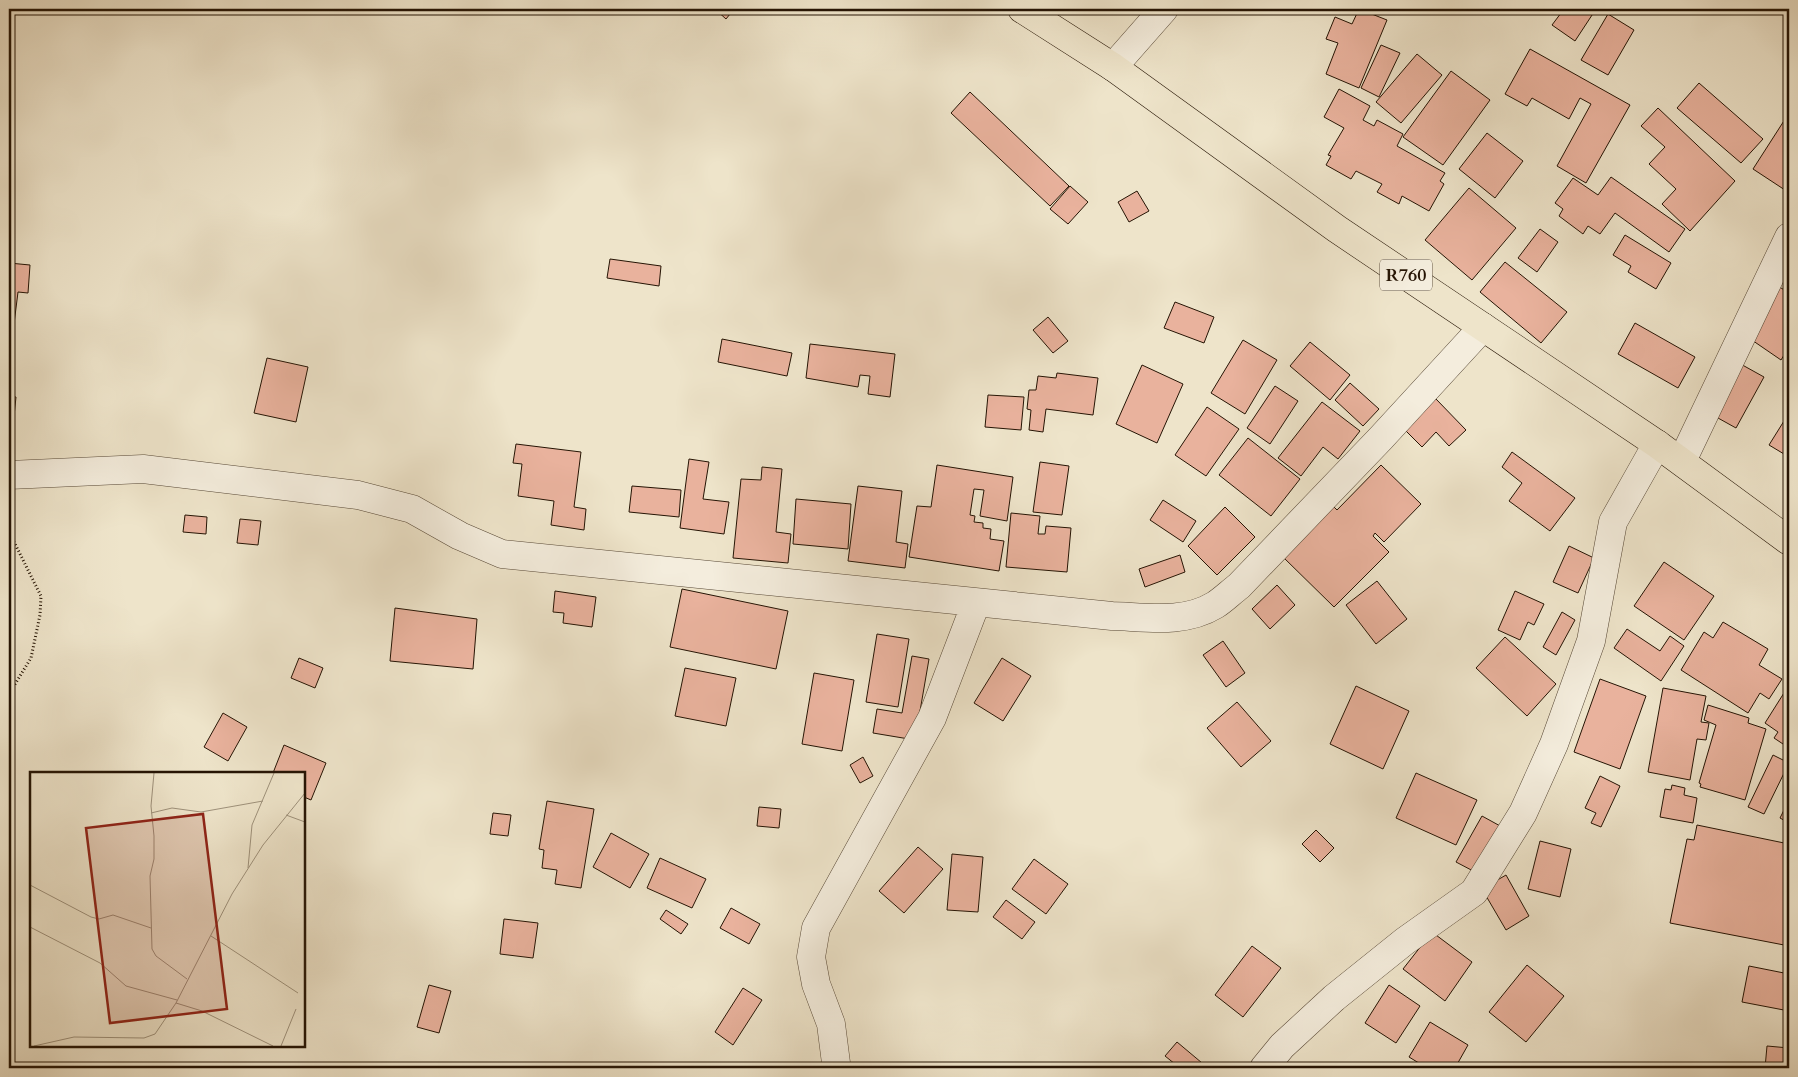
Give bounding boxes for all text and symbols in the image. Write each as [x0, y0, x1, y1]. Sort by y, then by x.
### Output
road number: R760 [1380, 260, 1432, 290]
inset map [30, 772, 305, 1047]

